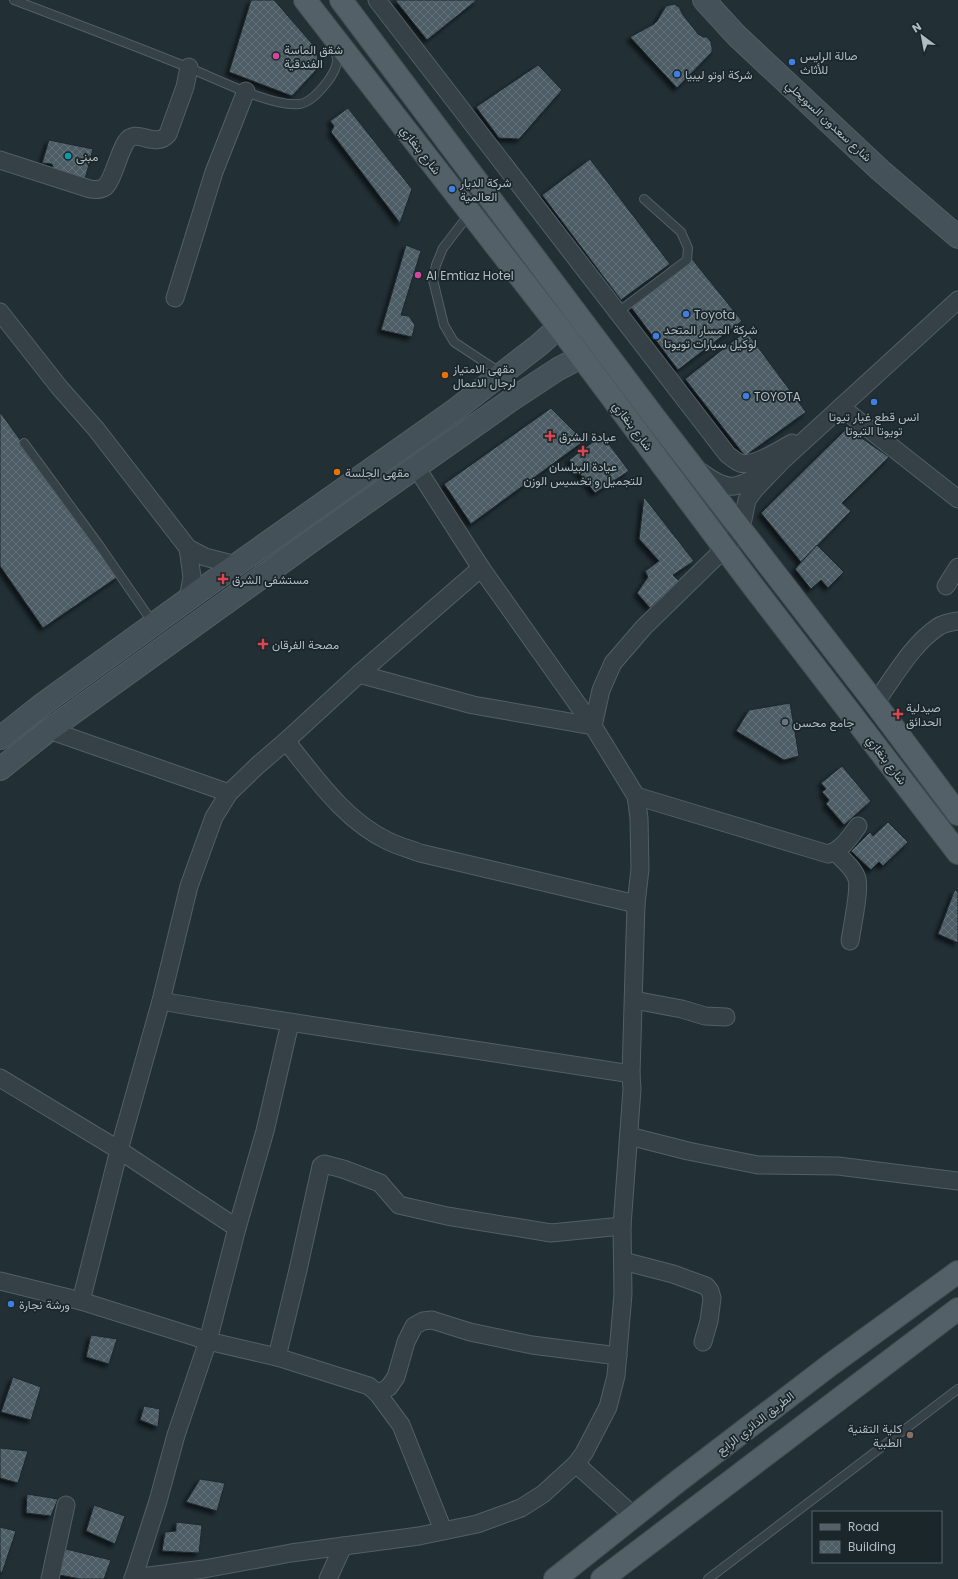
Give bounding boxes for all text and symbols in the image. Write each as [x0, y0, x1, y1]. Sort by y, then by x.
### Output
north arrow [902, 16, 942, 56]
text: N [909, 19, 924, 36]
place label: شقق الماسة الفندقية [284, 41, 343, 72]
place label: صالة الرايس للأثاث [800, 47, 857, 78]
marker: شقق الماسة الفندقية [271, 51, 281, 61]
marker: صالة الرايس للأثاث [787, 57, 797, 67]
place label: شركة اوتو ليبيا [685, 66, 753, 83]
marker: شركة اوتو ليبيا [672, 69, 682, 79]
street label: شارع سعدون السويحلي [781, 77, 876, 167]
street label: شارع بنغازي [395, 122, 445, 179]
place label: مبنى [76, 148, 98, 165]
marker: مبنى [63, 151, 73, 161]
place label: شركة الديار العالمية [459, 174, 511, 205]
marker: شركة الديار العالمية [447, 184, 457, 194]
place label: Al Emtiaz Hotel [426, 267, 514, 284]
marker: Al Emtiaz Hotel [413, 270, 423, 280]
place label: Toyota [694, 306, 735, 323]
marker: Toyota [681, 309, 691, 319]
place label: شركة المسار المتحد لوكيل سيارات تويوتا [664, 321, 757, 352]
marker: شركة المسار المتحد لوكيل سيارات تويوتا [651, 331, 661, 341]
place label: مقهى الامتياز لرجال الاعمال [452, 360, 516, 391]
marker: مقهى الامتياز لرجال الاعمال [440, 370, 450, 380]
place label: TOYOTA [754, 388, 801, 405]
marker: TOYOTA [741, 391, 751, 401]
marker: انس قطع غيار تيوتا تويوتا التيوتا [869, 397, 879, 407]
street label: شارع بنغازي [607, 398, 657, 455]
place label: انس قطع غيار تيوتا تويوتا التيوتا [829, 408, 919, 439]
place label: عيادة الشرق [559, 428, 616, 445]
marker: عيادة الشرق [544, 430, 556, 442]
marker: عيادة البيلسان للتجميل و تخسيس الوزن [577, 445, 589, 457]
place label: عيادة البيلسان للتجميل و تخسيس الوزن [523, 458, 643, 489]
place label: مقهى الجلسة [345, 464, 409, 481]
marker: مقهى الجلسة [332, 467, 342, 477]
place label: مستشفى الشرق [232, 571, 309, 588]
marker: مستشفى الشرق [217, 573, 229, 585]
place label: مصحة الفرقان [272, 636, 339, 653]
marker: مصحة الفرقان [257, 638, 269, 650]
place label: صيدلية الحدائق [906, 699, 942, 730]
marker: صيدلية الحدائق [893, 709, 903, 719]
place label: جامع محسن [793, 714, 854, 732]
marker: جامع محسن [780, 717, 790, 727]
street label: شارع بنغازي [861, 732, 911, 789]
place label: ورشة نجارة [19, 1296, 70, 1313]
marker: ورشة نجارة [6, 1299, 16, 1309]
street label: الطريق الدائري الرابع [713, 1387, 799, 1460]
place label: كلية التقنية الطبية [848, 1420, 902, 1451]
marker: كلية التقنية الطبية [905, 1430, 915, 1440]
legend [812, 1511, 942, 1563]
text: Road [848, 1518, 879, 1535]
text: Building [848, 1538, 896, 1555]

